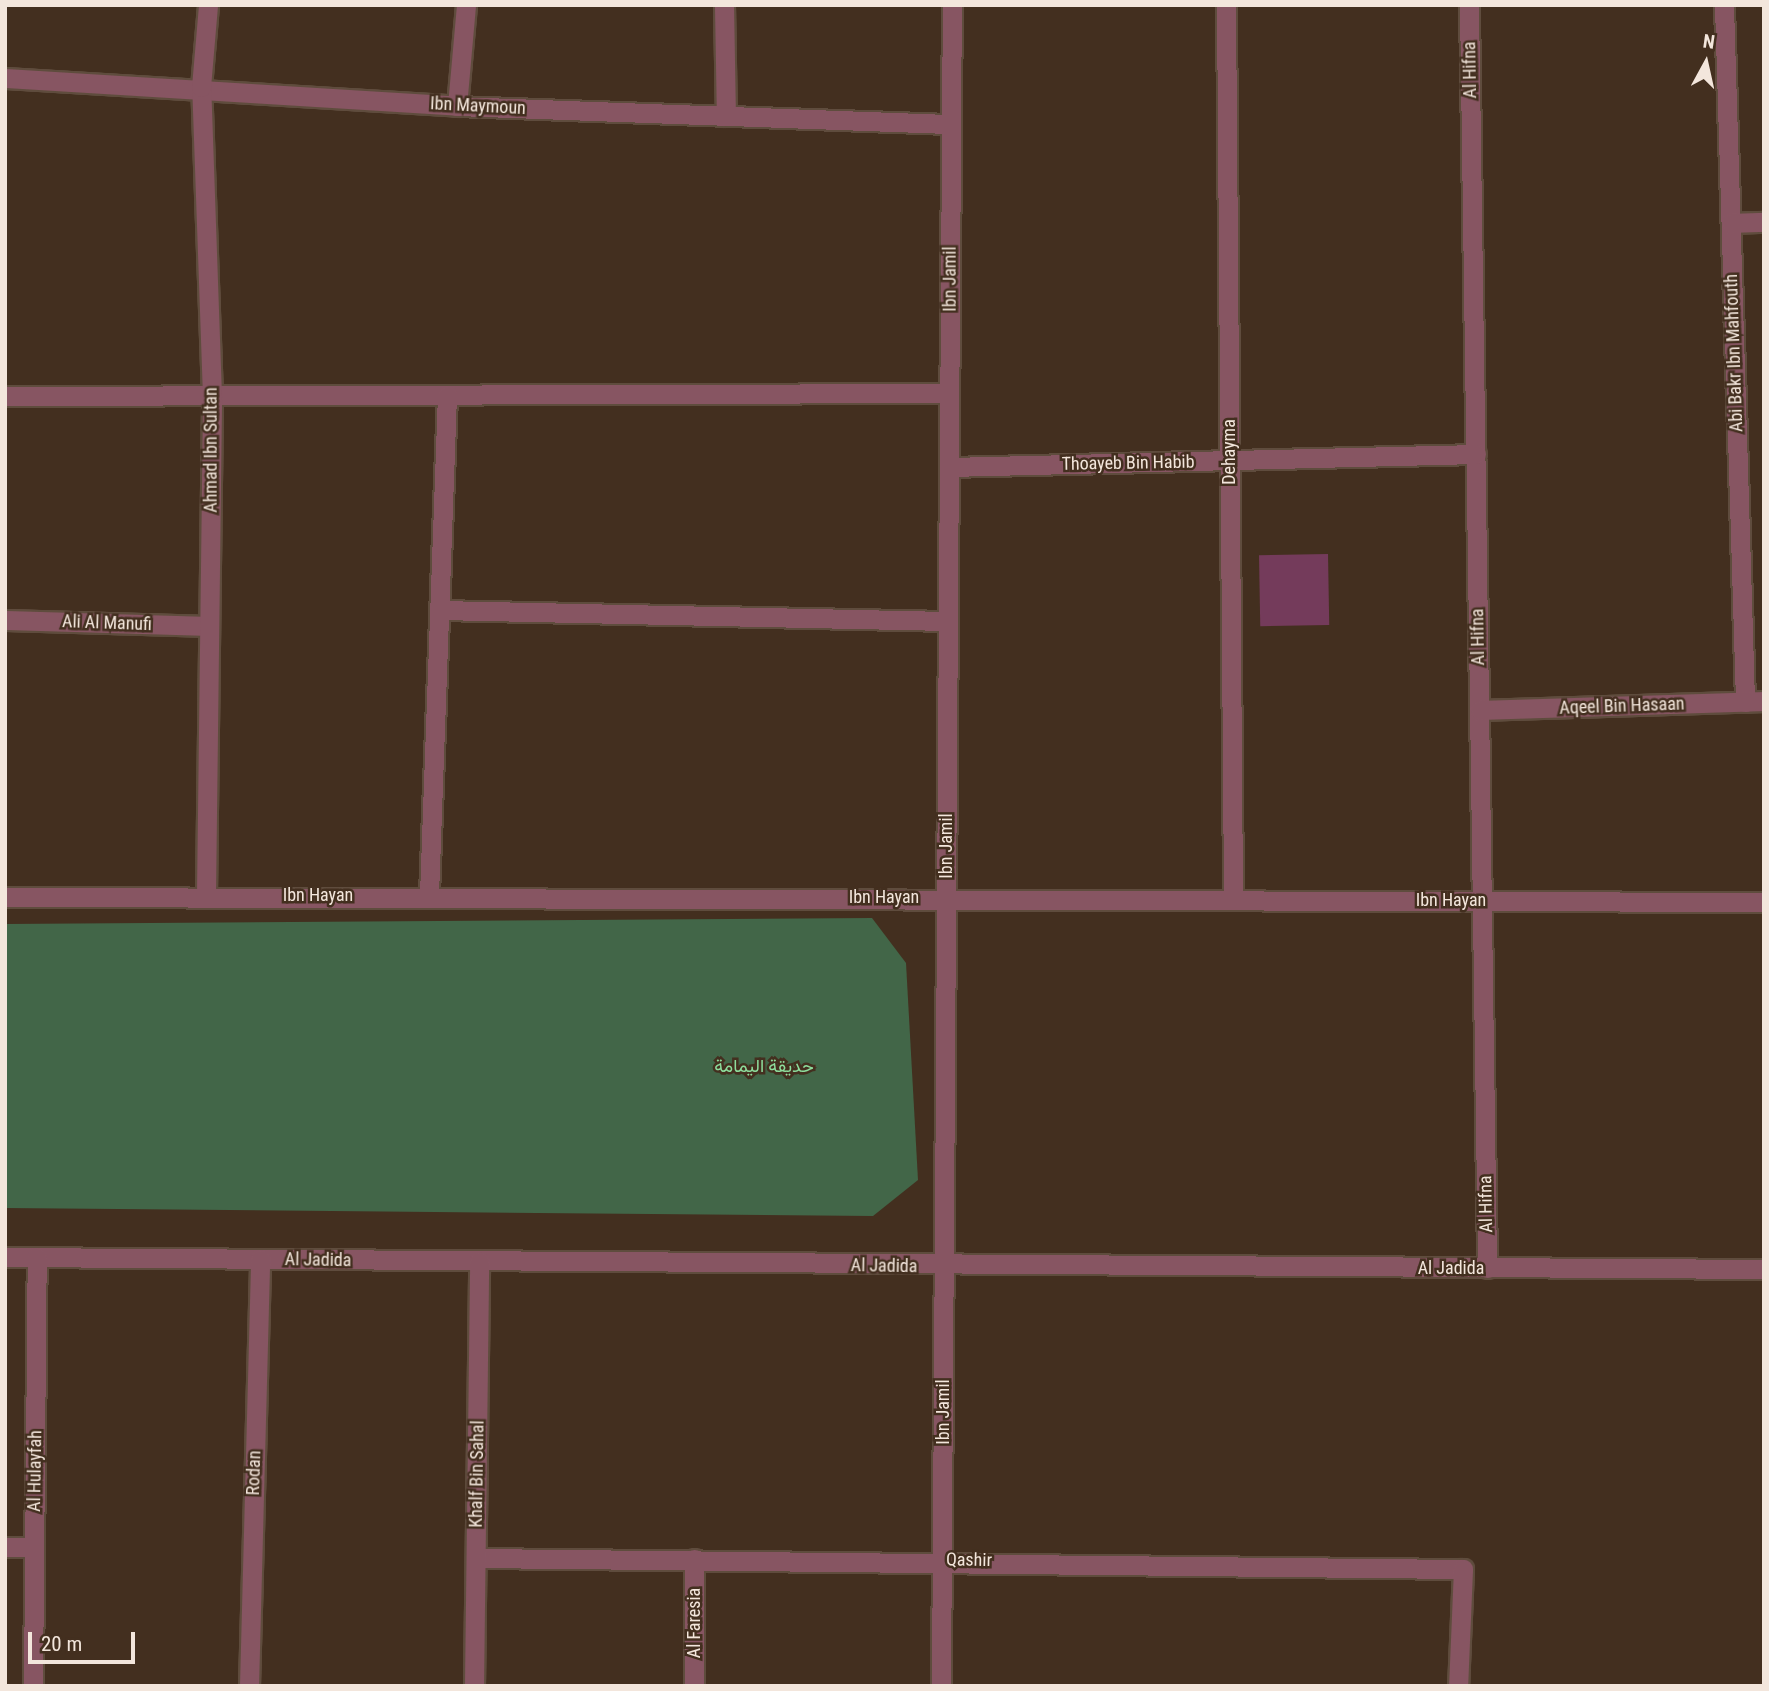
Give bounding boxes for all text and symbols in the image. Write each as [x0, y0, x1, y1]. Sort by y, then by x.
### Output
north arrow [1671, 28, 1741, 98]
text: N [1702, 30, 1716, 54]
street label: Al Hifna [1459, 41, 1481, 99]
street label: Ibn Maymoun [430, 93, 526, 119]
street label: Ibn Jamil [939, 246, 961, 312]
street label: Abi Bakr Ibn Mahfouth [1720, 274, 1748, 432]
street label: Ahmad Ibn Sultan [200, 387, 222, 513]
street label: Dehayma [1218, 419, 1240, 485]
street label: Thoayeb Bin Habib [1061, 451, 1195, 475]
street label: Al Hifna [1467, 608, 1489, 666]
street label: Ali Al Manufi [62, 611, 152, 635]
street label: Aqeel Bin Hasaan [1559, 693, 1685, 719]
street label: Ibn Jamil [935, 813, 957, 879]
street label: Ibn Hayan [283, 884, 353, 906]
street label: Ibn Hayan [849, 886, 919, 908]
street label: Ibn Hayan [1416, 889, 1486, 911]
park label: حديقة اليمامة [714, 1055, 814, 1077]
street label: Al Hifna [1475, 1175, 1497, 1233]
street label: Al Jadida [285, 1249, 351, 1271]
street label: Al Jadida [851, 1255, 917, 1277]
street label: Al Jadida [1418, 1257, 1484, 1279]
street label: Ibn Jamil [932, 1379, 954, 1445]
street label: Khalf Bin Sahal [465, 1420, 489, 1528]
street label: Al Hulayfah [23, 1430, 47, 1512]
street label: Rodan [242, 1450, 266, 1496]
street label: Qashir [946, 1549, 992, 1571]
street label: Al Faresia [683, 1588, 705, 1658]
scale bar [32, 1618, 138, 1662]
text: 20 m [41, 1632, 82, 1656]

